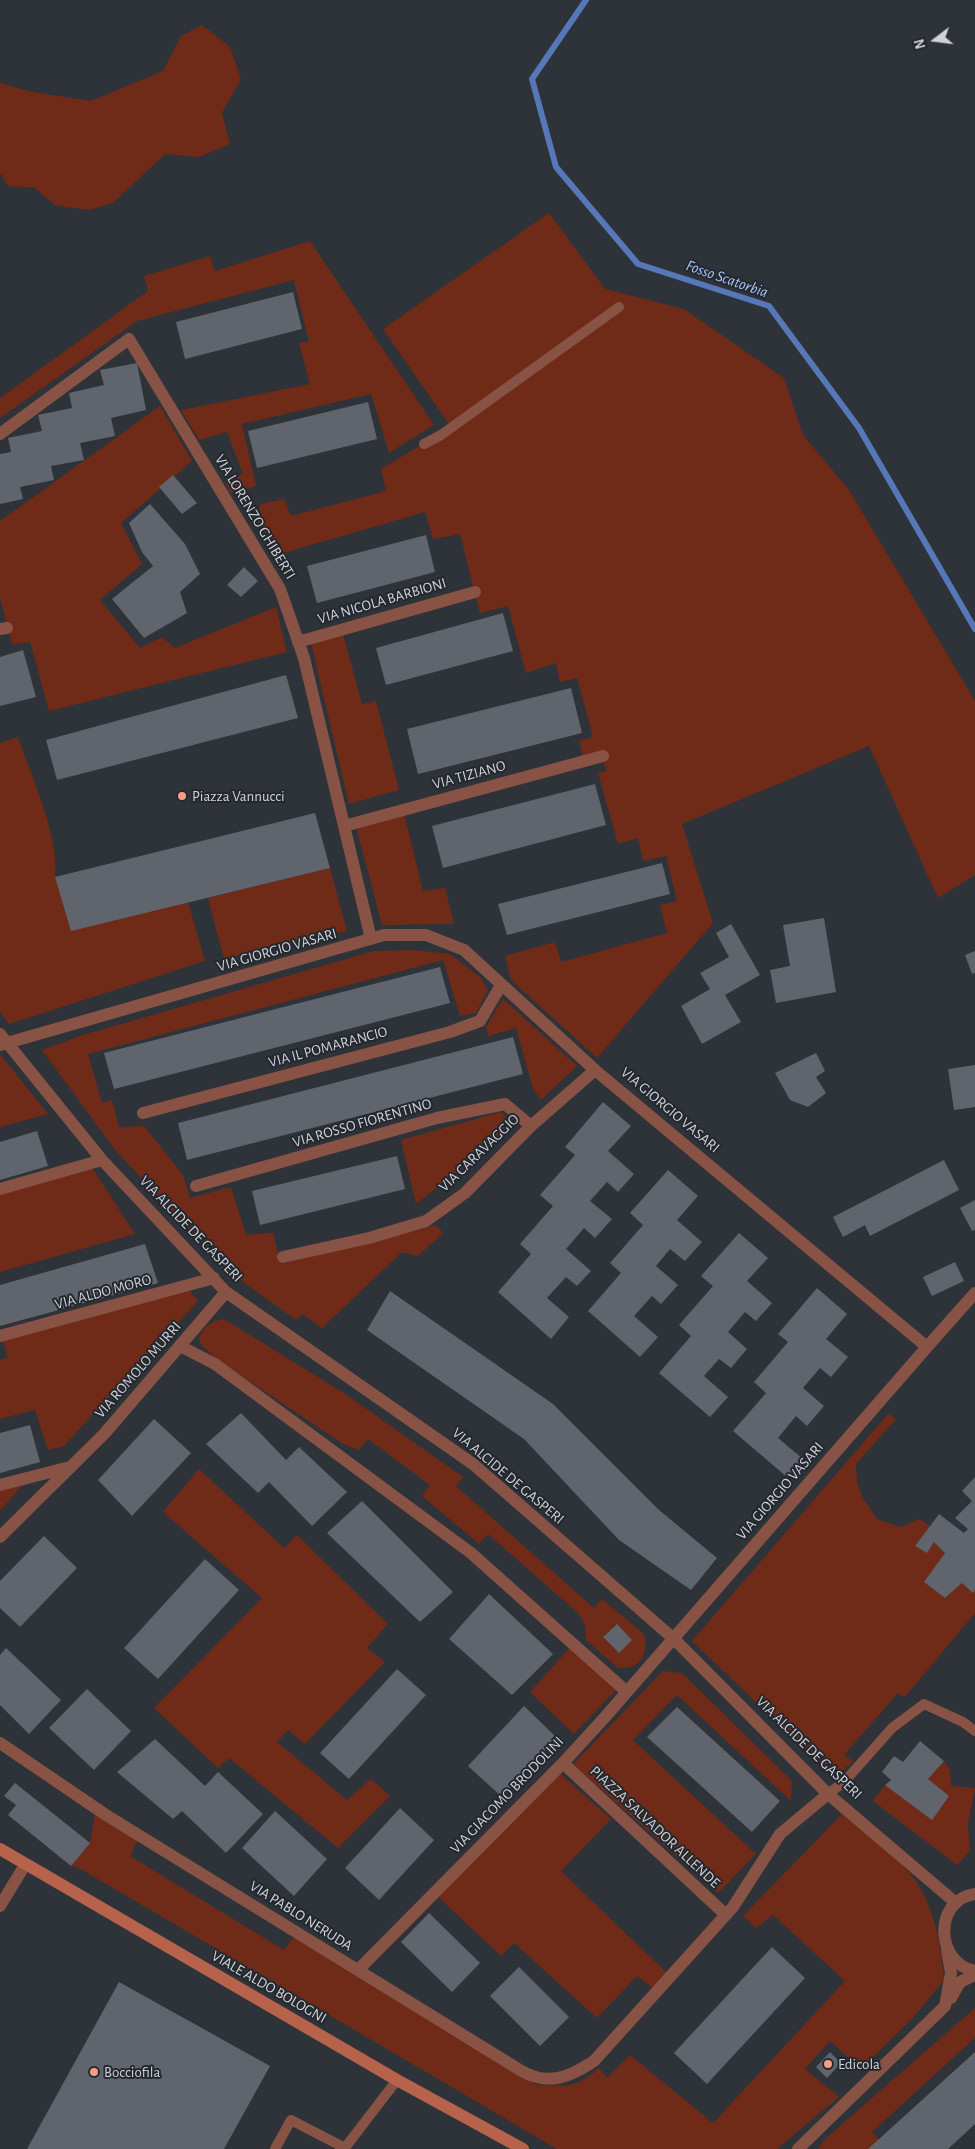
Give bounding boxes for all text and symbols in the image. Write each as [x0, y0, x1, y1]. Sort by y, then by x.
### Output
north arrow [910, 15, 960, 65]
text: N [912, 37, 929, 50]
water label: Fosso Scatorbia [683, 256, 771, 302]
street label: VIA LORENZO GHIBERTI [211, 451, 299, 583]
street label: VIA NICOLA BARBIONI [316, 574, 448, 628]
street label: VIA TIZIANO [430, 757, 508, 793]
place label: Piazza Vannucci [192, 787, 285, 805]
marker: Piazza Vannucci [176, 790, 188, 802]
street label: VIA GIORGIO VASARI [215, 924, 339, 976]
street label: VIA IL POMARANCIO [267, 1022, 389, 1072]
street label: VIA GIORGIO VASARI [617, 1063, 723, 1157]
street label: VIA ROSSO FIORENTINO [290, 1095, 434, 1151]
street label: VIA CARAVAGGIO [435, 1110, 523, 1196]
street label: VIA ALCIDE DE GASPERI [136, 1172, 246, 1286]
street label: VIA ALDO MORO [53, 1270, 153, 1314]
street label: VIA ROMOLO MURRI [91, 1318, 185, 1422]
street label: VIA ALCIDE DE GASPERI [448, 1424, 568, 1528]
street label: VIA GIORGIO VASARI [733, 1438, 827, 1544]
street label: VIA ALCIDE DE GASPERI [752, 1693, 866, 1803]
street label: VIA GIACOMO BRODOLINI [446, 1733, 568, 1857]
street label: PIAZZA SALVADOR ALLENDE [586, 1762, 724, 1892]
street label: VIA PABLO NERUDA [246, 1877, 356, 1955]
street label: VIALE ALDO BOLOGNI [208, 1947, 330, 2027]
place label: Edicola [838, 2055, 880, 2073]
marker: Edicola [822, 2058, 834, 2070]
place label: Bocciofila [104, 2063, 160, 2081]
marker: Bocciofila [88, 2066, 100, 2078]

